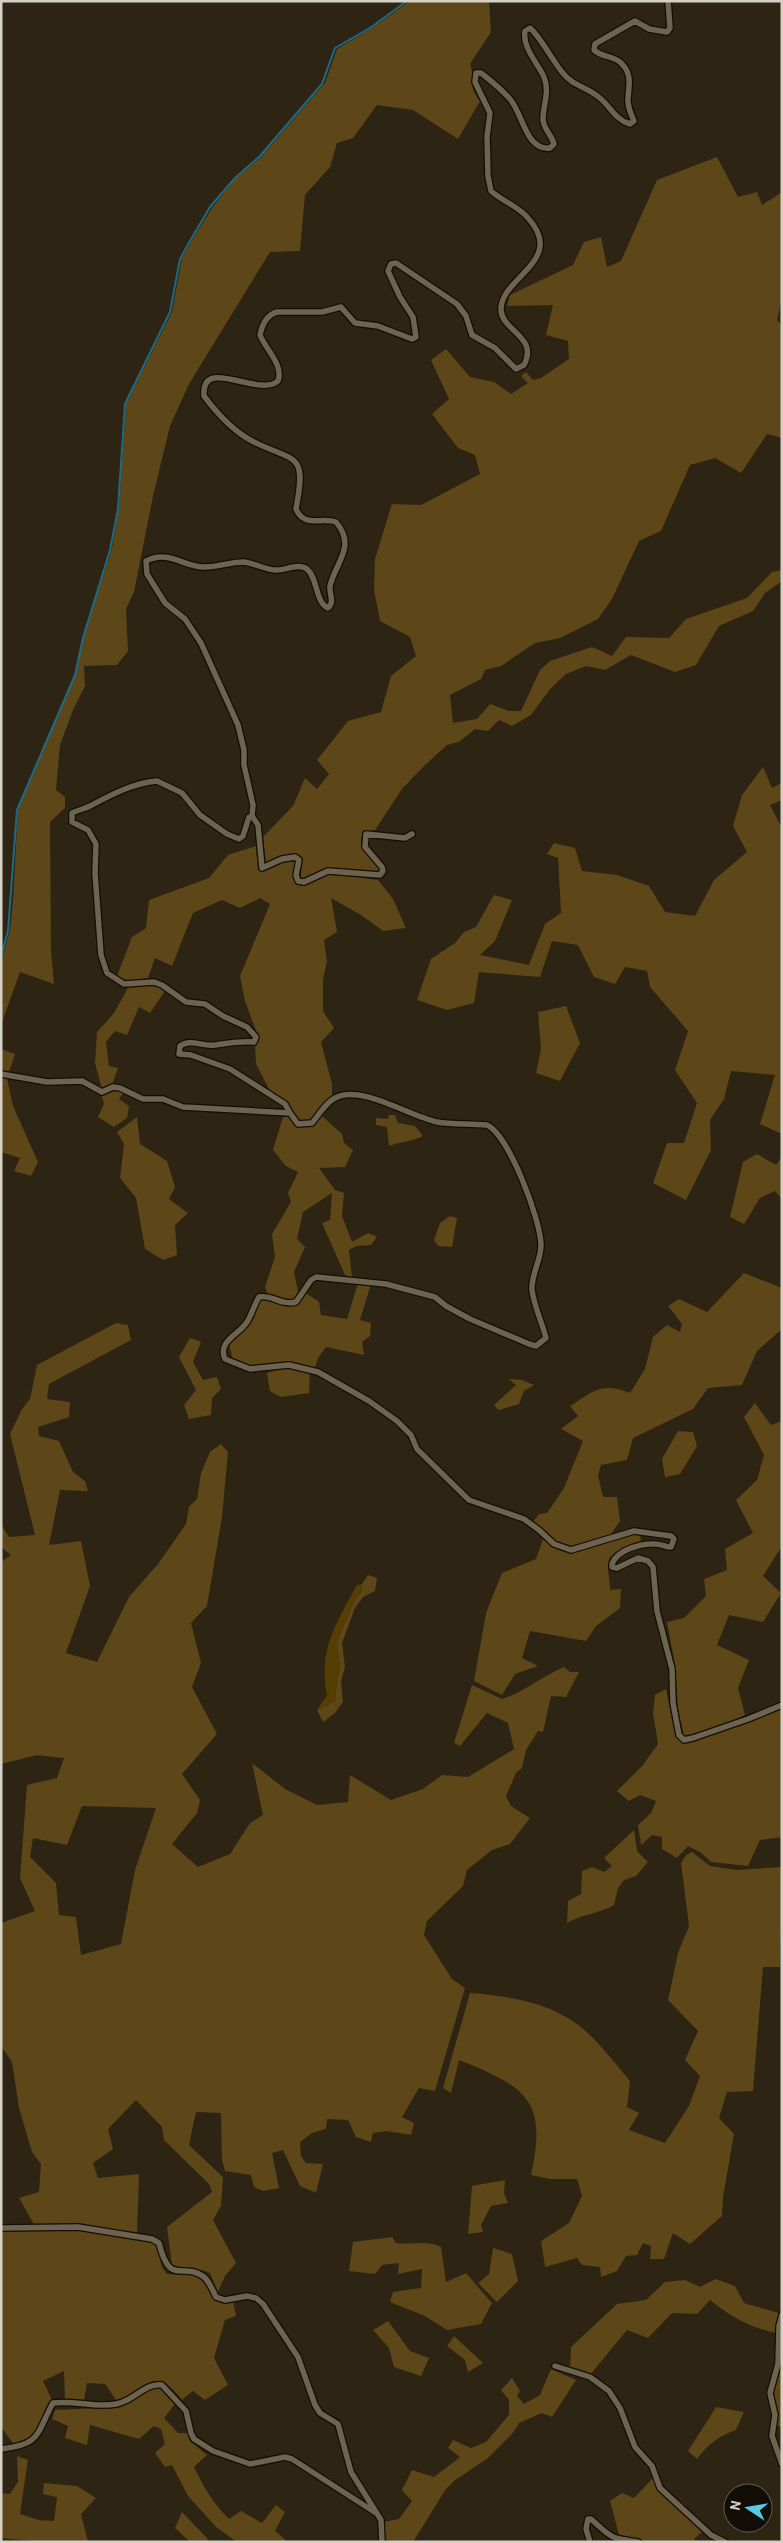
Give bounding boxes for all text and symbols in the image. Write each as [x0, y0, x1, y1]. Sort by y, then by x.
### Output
north arrow [723, 2483, 773, 2533]
text: N [726, 2499, 744, 2512]

